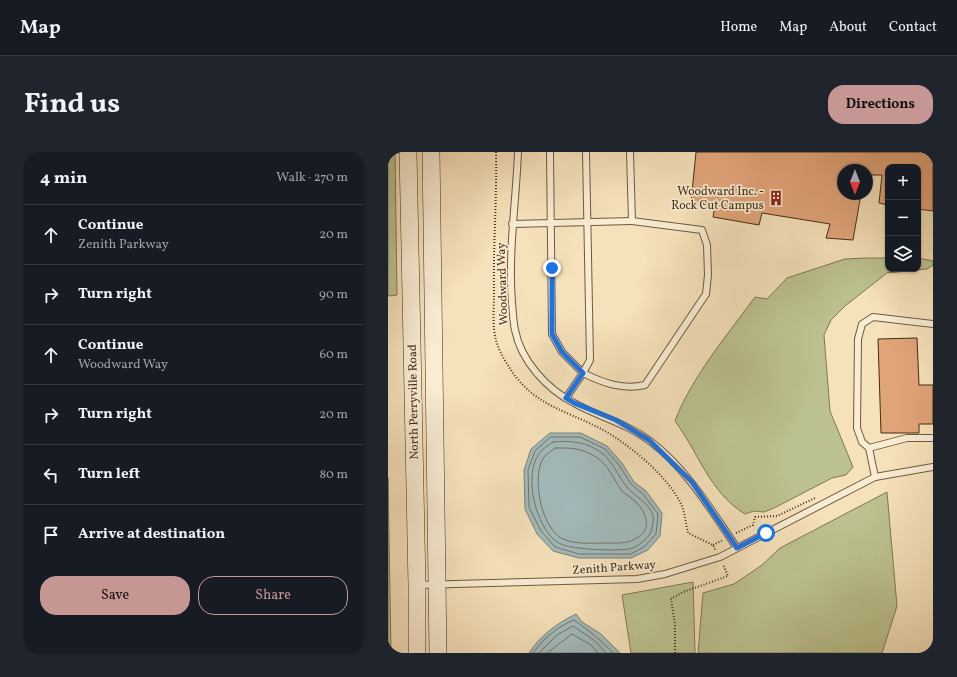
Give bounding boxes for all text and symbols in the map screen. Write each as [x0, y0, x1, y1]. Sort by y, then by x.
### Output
text: Map [20, 15, 61, 41]
text: Home [720, 18, 757, 37]
text: Map [779, 18, 807, 37]
text: About [829, 18, 867, 37]
text: Contact [889, 18, 937, 37]
text: Find us [24, 85, 120, 124]
button: Directions [828, 85, 933, 124]
north arrow [837, 164, 873, 200]
map controls [885, 164, 921, 272]
button: + [885, 164, 921, 200]
text: 4 min [40, 167, 87, 190]
text: Walk · 270 m [276, 169, 348, 187]
place label: Woodward Inc. - Rock Cut Campus [671, 184, 764, 214]
building icon: Woodward Inc. - Rock Cut Campus [767, 189, 785, 207]
button: − [885, 200, 921, 236]
text: Continue [78, 215, 143, 236]
icon: ahead [40, 224, 62, 246]
text: 20 m [319, 226, 348, 244]
text: Zenith Parkway [78, 236, 169, 254]
button: layers [885, 236, 921, 272]
street label: Woodward Way [494, 242, 512, 326]
route end [543, 259, 561, 277]
icon: right [40, 284, 62, 306]
text: Turn right [78, 284, 152, 305]
text: 90 m [319, 286, 348, 304]
text: Continue [78, 335, 143, 356]
icon: ahead [40, 344, 62, 366]
street label: North Perryville Road [405, 344, 423, 460]
text: 60 m [320, 346, 348, 364]
text: Woodward Way [78, 356, 168, 374]
icon: right [40, 404, 62, 426]
text: Turn right [78, 404, 152, 425]
text: 20 m [319, 406, 348, 424]
icon: left [40, 464, 62, 486]
text: Turn left [78, 464, 140, 485]
text: 80 m [319, 466, 348, 484]
icon: arrive [40, 524, 62, 546]
text: Arrive at destination [78, 524, 225, 545]
route start [757, 524, 775, 542]
street label: Zenith Parkway [572, 557, 657, 579]
button: Save [40, 576, 190, 615]
button: Share [198, 576, 348, 615]

